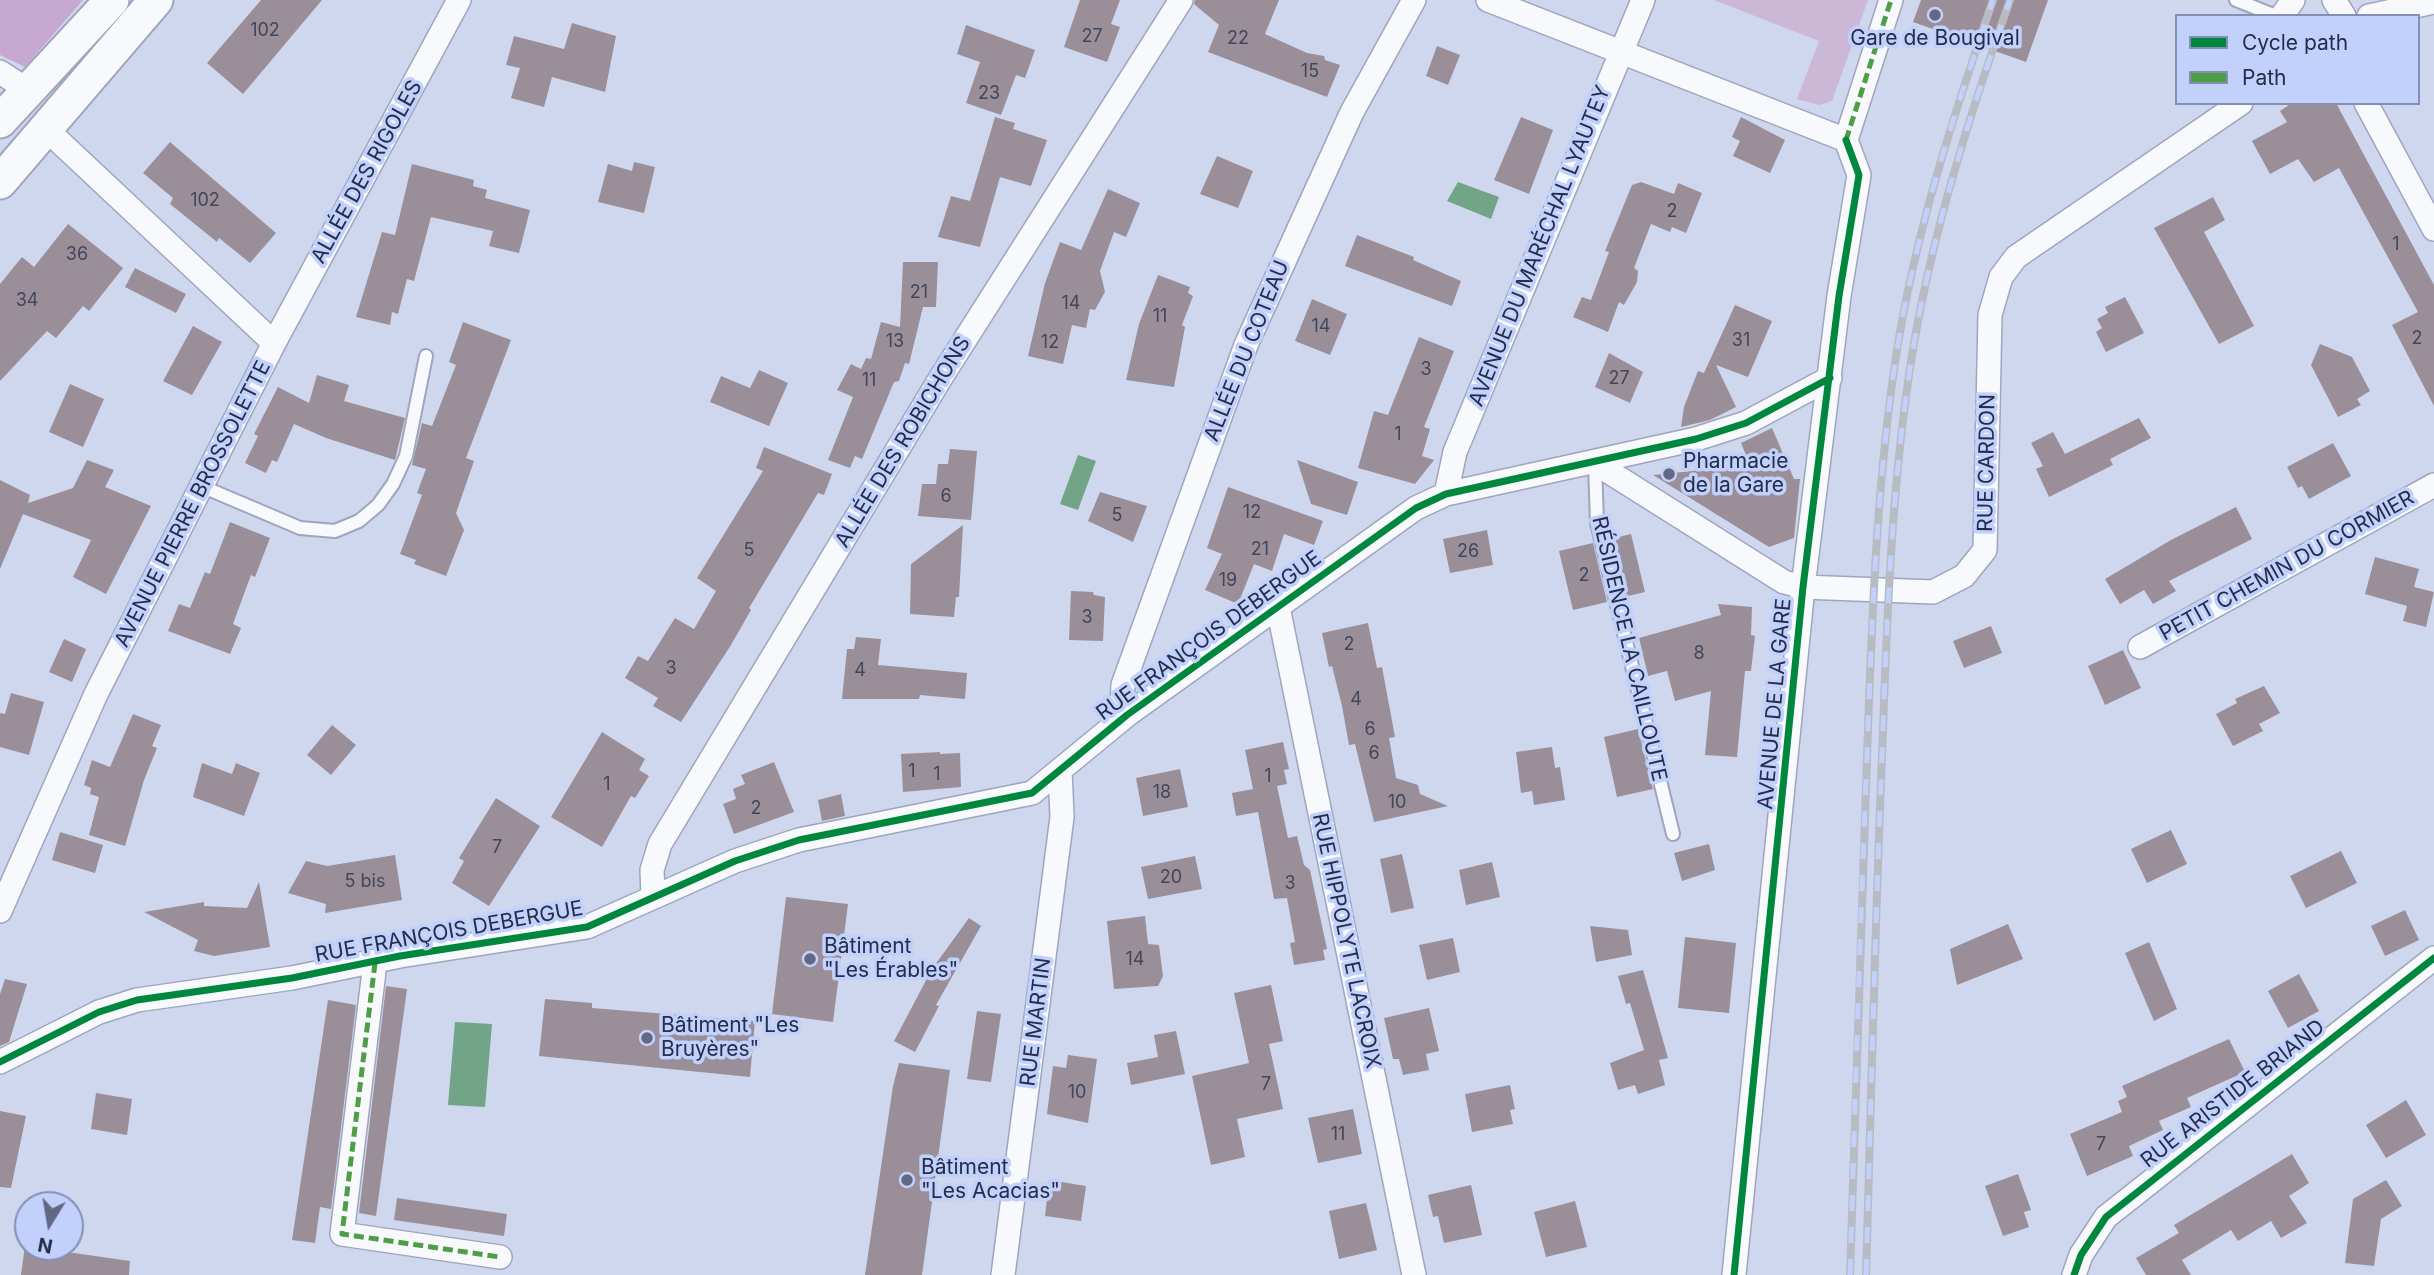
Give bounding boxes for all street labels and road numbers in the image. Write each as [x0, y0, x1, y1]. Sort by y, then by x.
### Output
street label: ALLÉE DES RIGOLES [306, 76, 428, 268]
street label: AVENUE DU MARÉCHAL LYAUTEY [1464, 82, 1616, 410]
street label: ALLÉE DU COTEAU [1199, 257, 1295, 445]
street label: ALLÉE DES ROBICHONS [830, 332, 976, 552]
street label: AVENUE PIERRE BROSSOLETTE [110, 357, 276, 651]
street label: RUE CARDON [1973, 394, 2001, 532]
street label: PETIT CHEMIN DU CORMIER [2155, 485, 2419, 647]
street label: RÉSIDENCE LA CAILLOUTE [1586, 514, 1672, 784]
street label: RUE FRANÇOIS DEBERGUE [1092, 546, 1326, 726]
street label: AVENUE DE LA GARE [1753, 597, 1797, 811]
street label: RUE HIPPOLYTE LACROIX [1307, 811, 1385, 1071]
street label: RUE FRANÇOIS DEBERGUE [313, 896, 585, 968]
street label: RUE MARTIN [1016, 956, 1056, 1088]
street label: RUE ARISTIDE BRIAND [2136, 1014, 2330, 1174]

